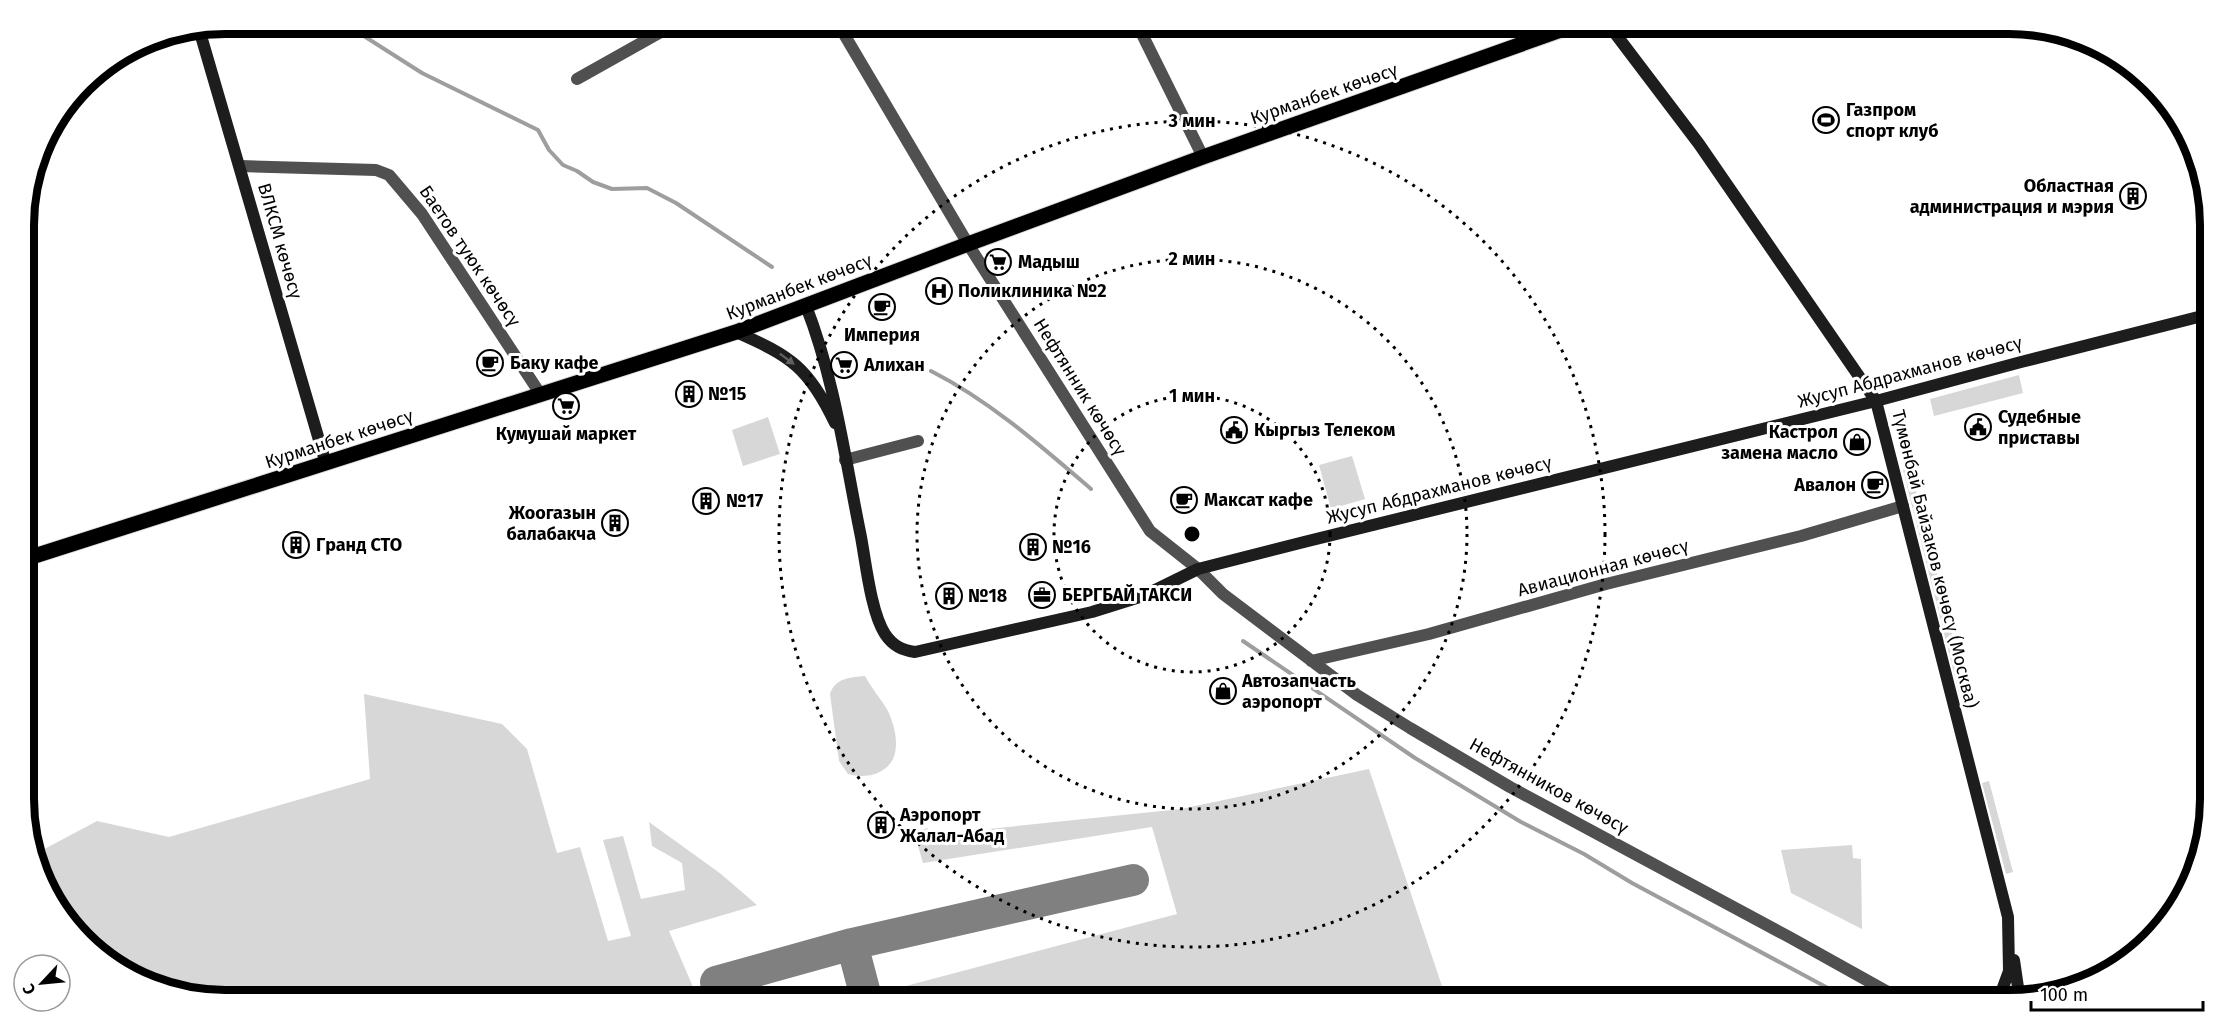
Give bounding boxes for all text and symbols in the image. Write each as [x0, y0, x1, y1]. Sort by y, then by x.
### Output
street label: Курманбек көчөсү [1247, 58, 1401, 130]
place label: Газпром спорт клуб [1846, 99, 1938, 142]
sports icon: Газпром спорт клуб [1811, 105, 1841, 135]
text: 3 мин [1168, 110, 1215, 132]
place label: Областная администрация и мэрия [1910, 175, 2114, 218]
street label: ВЛКСМ көчөсү [253, 181, 307, 302]
street label: Баетов туюк көчөсү [415, 181, 525, 331]
building icon: Областная администрация и мэрия [2118, 181, 2148, 211]
supermarket icon: Мадыш [983, 247, 1013, 277]
text: 2 мин [1169, 248, 1215, 270]
street label: Курманбек көчөсү [723, 249, 875, 325]
place label: Мадыш [1018, 251, 1080, 273]
hospital icon: Поликлиника №2 [924, 276, 954, 306]
place label: Поликлиника №2 [958, 280, 1107, 302]
cafe icon: Империя [867, 292, 897, 322]
street label: Нефтянник көчөсү [1029, 314, 1131, 460]
place label: Империя [844, 324, 920, 346]
street label: Жусуп Абдрахманов көчөсү [1795, 331, 2025, 413]
cafe icon: Баку кафе [475, 348, 505, 378]
supermarket icon: Алихан [829, 350, 859, 380]
place label: Баку кафе [510, 352, 599, 374]
one-way arrow [780, 352, 795, 364]
place label: Алихан [863, 354, 925, 376]
building icon: №15 [674, 379, 704, 409]
place label: №15 [708, 383, 747, 405]
text: 1 мин [1169, 385, 1215, 407]
supermarket icon: Кумушай маркет [551, 391, 581, 421]
street label: Курманбек көчөсү [262, 405, 416, 473]
place label: Судебные приставы [1998, 406, 2081, 449]
street label: Түмөнбай Байзаков көчөсү (Москва) [1887, 408, 1983, 711]
public building icon: Судебные приставы [1963, 412, 1993, 442]
public building icon: Кыргыз Телеком [1219, 415, 1249, 445]
place label: Кыргыз Телеком [1254, 419, 1395, 441]
place label: Кастрол замена масло [1721, 421, 1838, 464]
place label: Кумушай маркет [496, 423, 637, 445]
shop icon: Кастрол замена масло [1842, 427, 1872, 457]
street label: Жусуп Абдрахманов көчөсү [1324, 451, 1554, 529]
cafe icon: Авалон [1860, 470, 1890, 500]
place label: Авалон [1793, 474, 1856, 496]
cafe icon: Максат кафе [1169, 485, 1199, 515]
building icon: №17 [691, 486, 721, 516]
place label: Максат кафе [1204, 489, 1313, 511]
place label: №17 [726, 490, 764, 512]
place label: Жоогазын балабакча [507, 502, 596, 545]
building icon: Жоогазын балабакча [600, 508, 630, 538]
centre of rings [1182, 524, 1202, 544]
building icon: Гранд СТО [281, 530, 311, 560]
building icon: №16 [1018, 532, 1048, 562]
place label: Гранд СТО [316, 534, 402, 556]
street label: Авиационная көчөсү [1515, 535, 1691, 601]
place label: №16 [1052, 536, 1091, 558]
office icon: БЕРГБАЙ ТАКСИ [1027, 580, 1057, 610]
building icon: №18 [934, 581, 964, 611]
place label: БЕРГБАЙ ТАКСИ [1062, 583, 1192, 606]
place label: №18 [968, 585, 1007, 607]
place label: Автозапчасть аэропорт [1241, 670, 1356, 713]
shop icon: Автозапчасть аэропорт [1208, 676, 1238, 706]
street label: Нефтянников көчөсү [1466, 733, 1632, 839]
place label: Аэропорт Жалал-Абад [899, 804, 1004, 847]
building icon: Аэропорт Жалал-Абад [866, 810, 896, 840]
north arrow [12, 953, 72, 1013]
scale bar [2031, 974, 2204, 1012]
text: С [18, 980, 40, 998]
text: 100 m [2040, 984, 2088, 1006]

